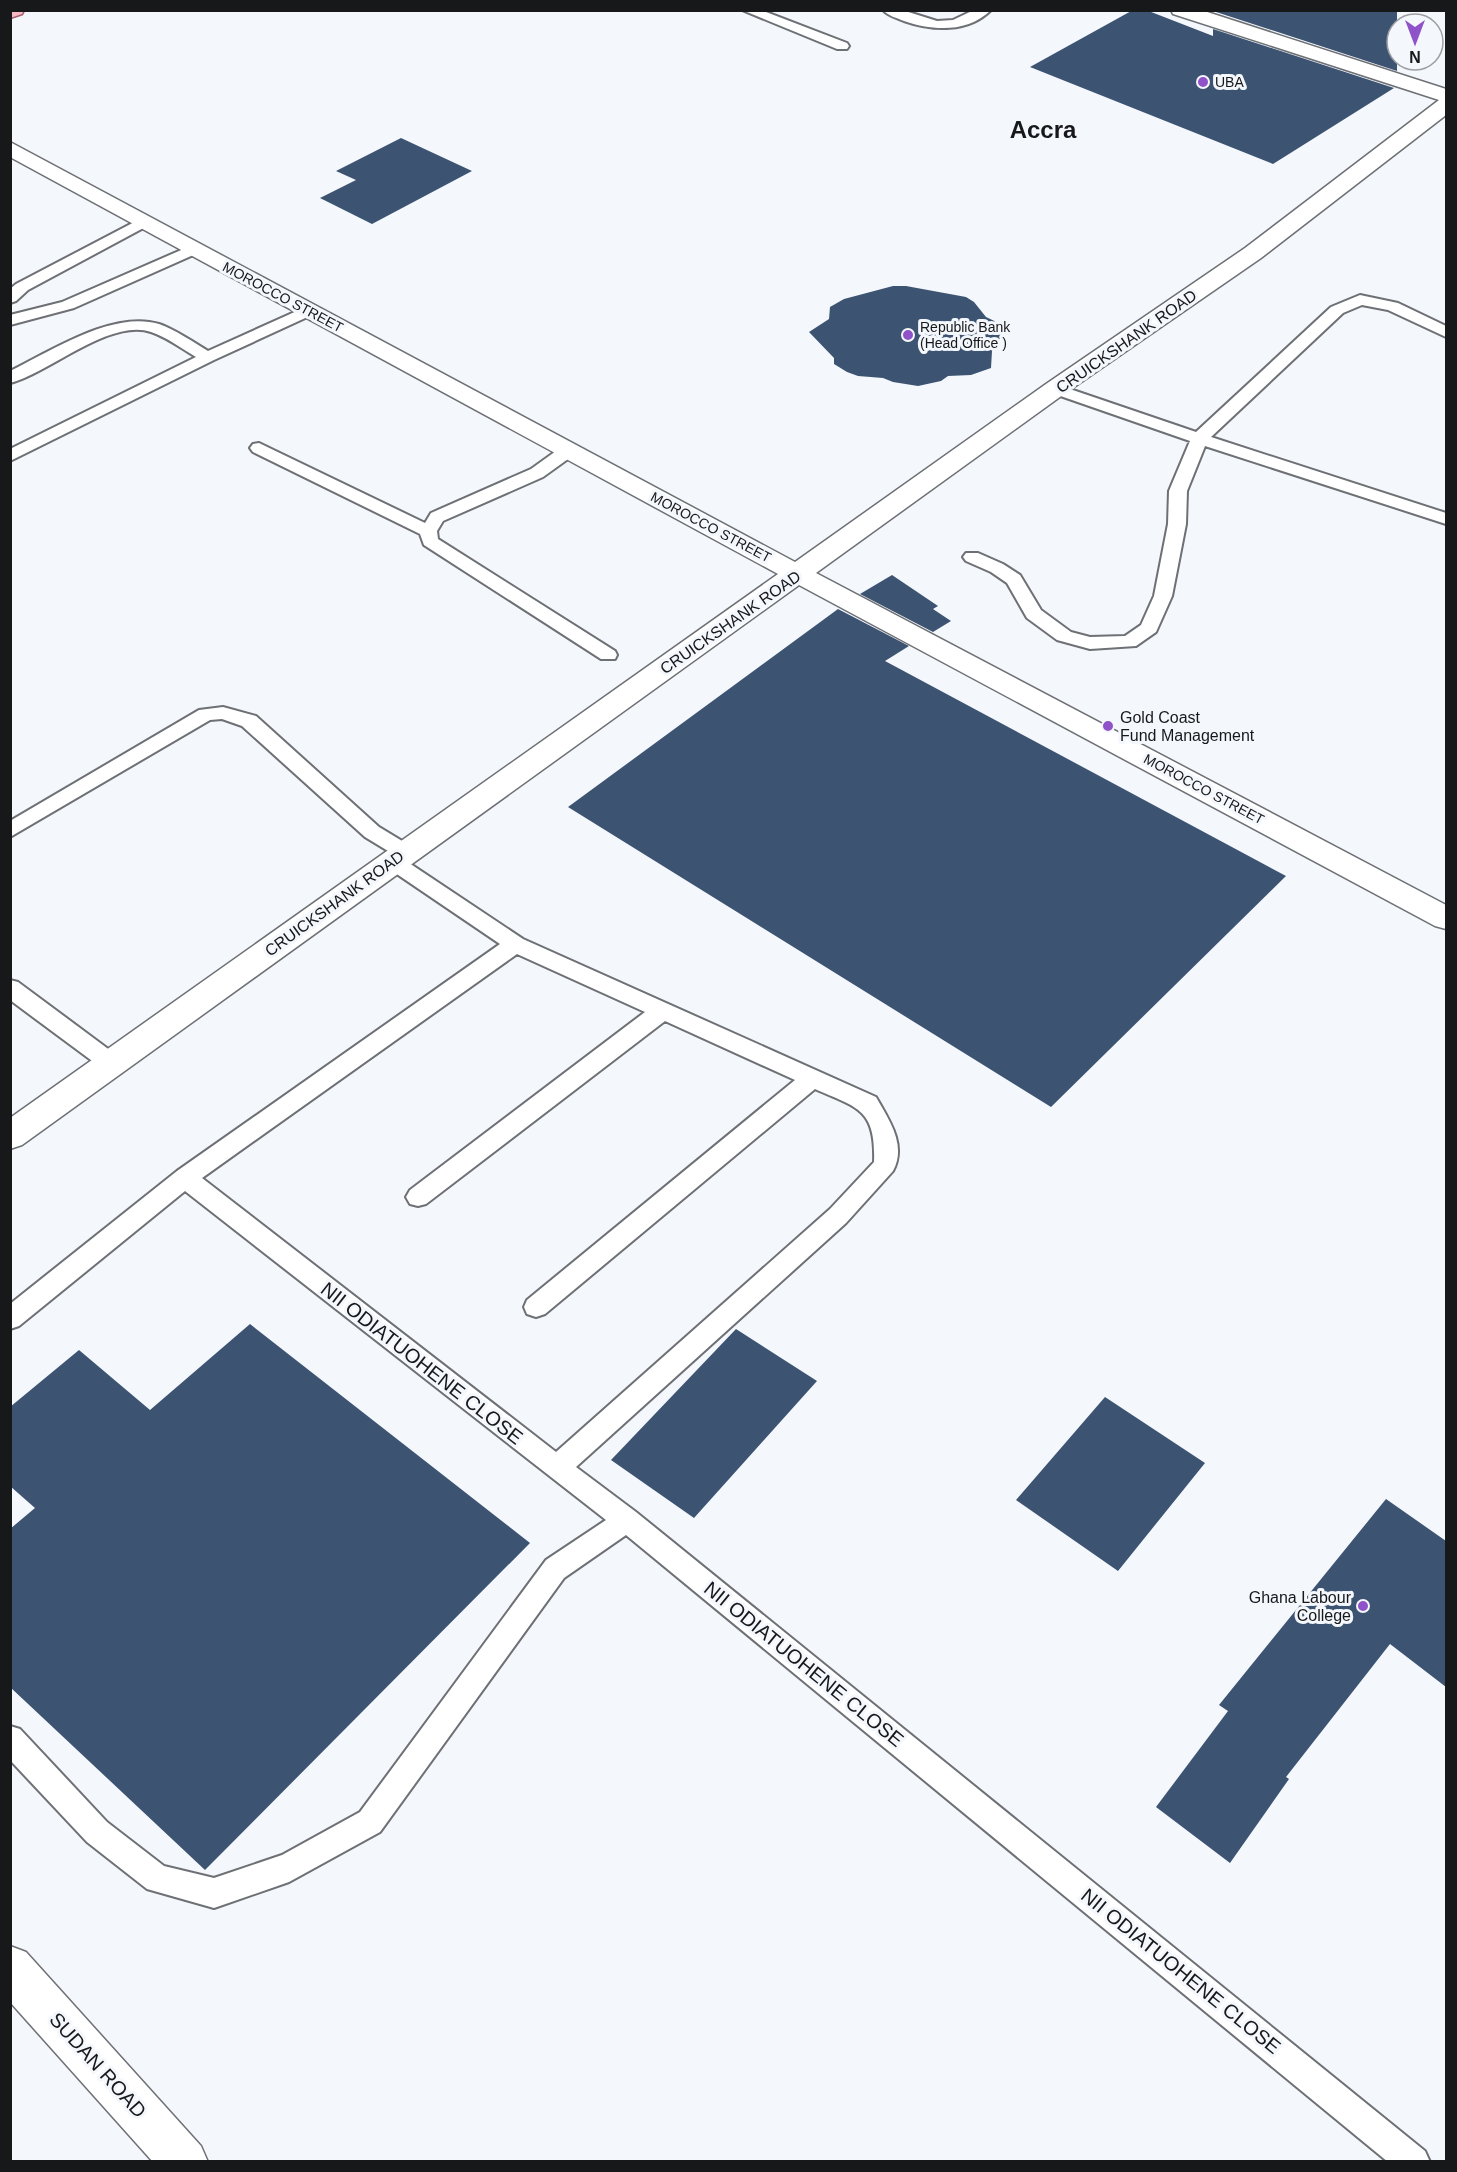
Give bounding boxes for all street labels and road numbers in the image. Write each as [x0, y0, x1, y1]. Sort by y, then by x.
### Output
street label: MOROCCO STREET [220, 259, 346, 336]
street label: CRUICKSHANK ROAD [1053, 287, 1200, 396]
street label: MOROCCO STREET [648, 489, 774, 566]
street label: CRUICKSHANK ROAD [657, 568, 804, 677]
street label: MOROCCO STREET [1141, 751, 1267, 828]
street label: CRUICKSHANK ROAD [262, 847, 407, 959]
street label: NII ODIATUOHENE CLOSE [317, 1277, 527, 1449]
street label: NII ODIATUOHENE CLOSE [700, 1577, 908, 1751]
street label: NII ODIATUOHENE CLOSE [1077, 1884, 1285, 2058]
street label: SUDAN ROAD [45, 2008, 151, 2122]

